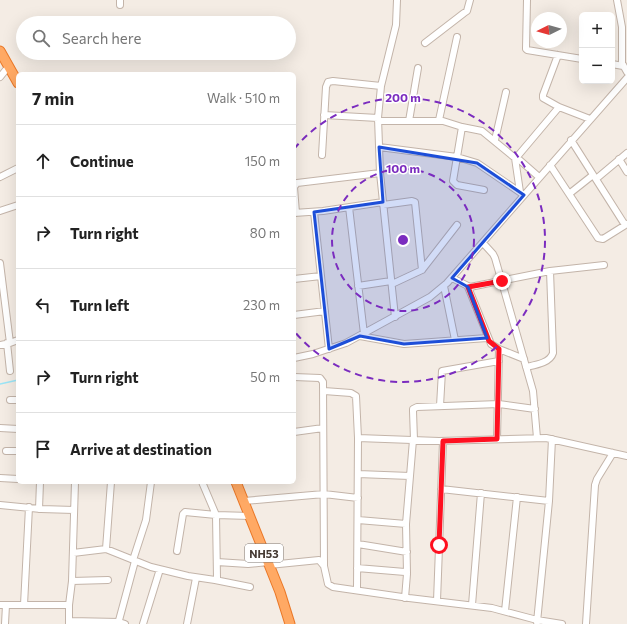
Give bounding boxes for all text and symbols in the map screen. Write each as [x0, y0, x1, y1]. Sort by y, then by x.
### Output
north arrow [531, 12, 567, 48]
map controls [579, 12, 615, 84]
button: + [579, 12, 615, 48]
search box [16, 16, 296, 60]
icon: search [30, 27, 52, 49]
text: Search here [62, 29, 141, 47]
button: − [579, 48, 615, 84]
text: 7 min [32, 88, 74, 109]
text: Walk · 510 m [207, 90, 280, 106]
text: 200 m [385, 90, 421, 104]
icon: ahead [32, 150, 54, 172]
text: Continue [70, 152, 134, 170]
text: 150 m [245, 153, 280, 169]
text: 100 m [386, 161, 420, 175]
icon: right [32, 222, 54, 244]
text: Turn right [70, 224, 139, 242]
text: 80 m [250, 225, 280, 241]
centre of rings [396, 233, 410, 247]
route end [493, 272, 511, 290]
icon: left [32, 294, 54, 316]
text: Turn left [70, 296, 129, 314]
text: 230 m [243, 297, 280, 313]
icon: right [32, 366, 54, 388]
text: Turn right [70, 368, 139, 386]
text: 50 m [250, 369, 280, 385]
icon: arrive [32, 438, 54, 460]
text: Arrive at destination [70, 440, 212, 458]
route start [430, 536, 448, 554]
road number: NH53 [245, 544, 283, 562]

